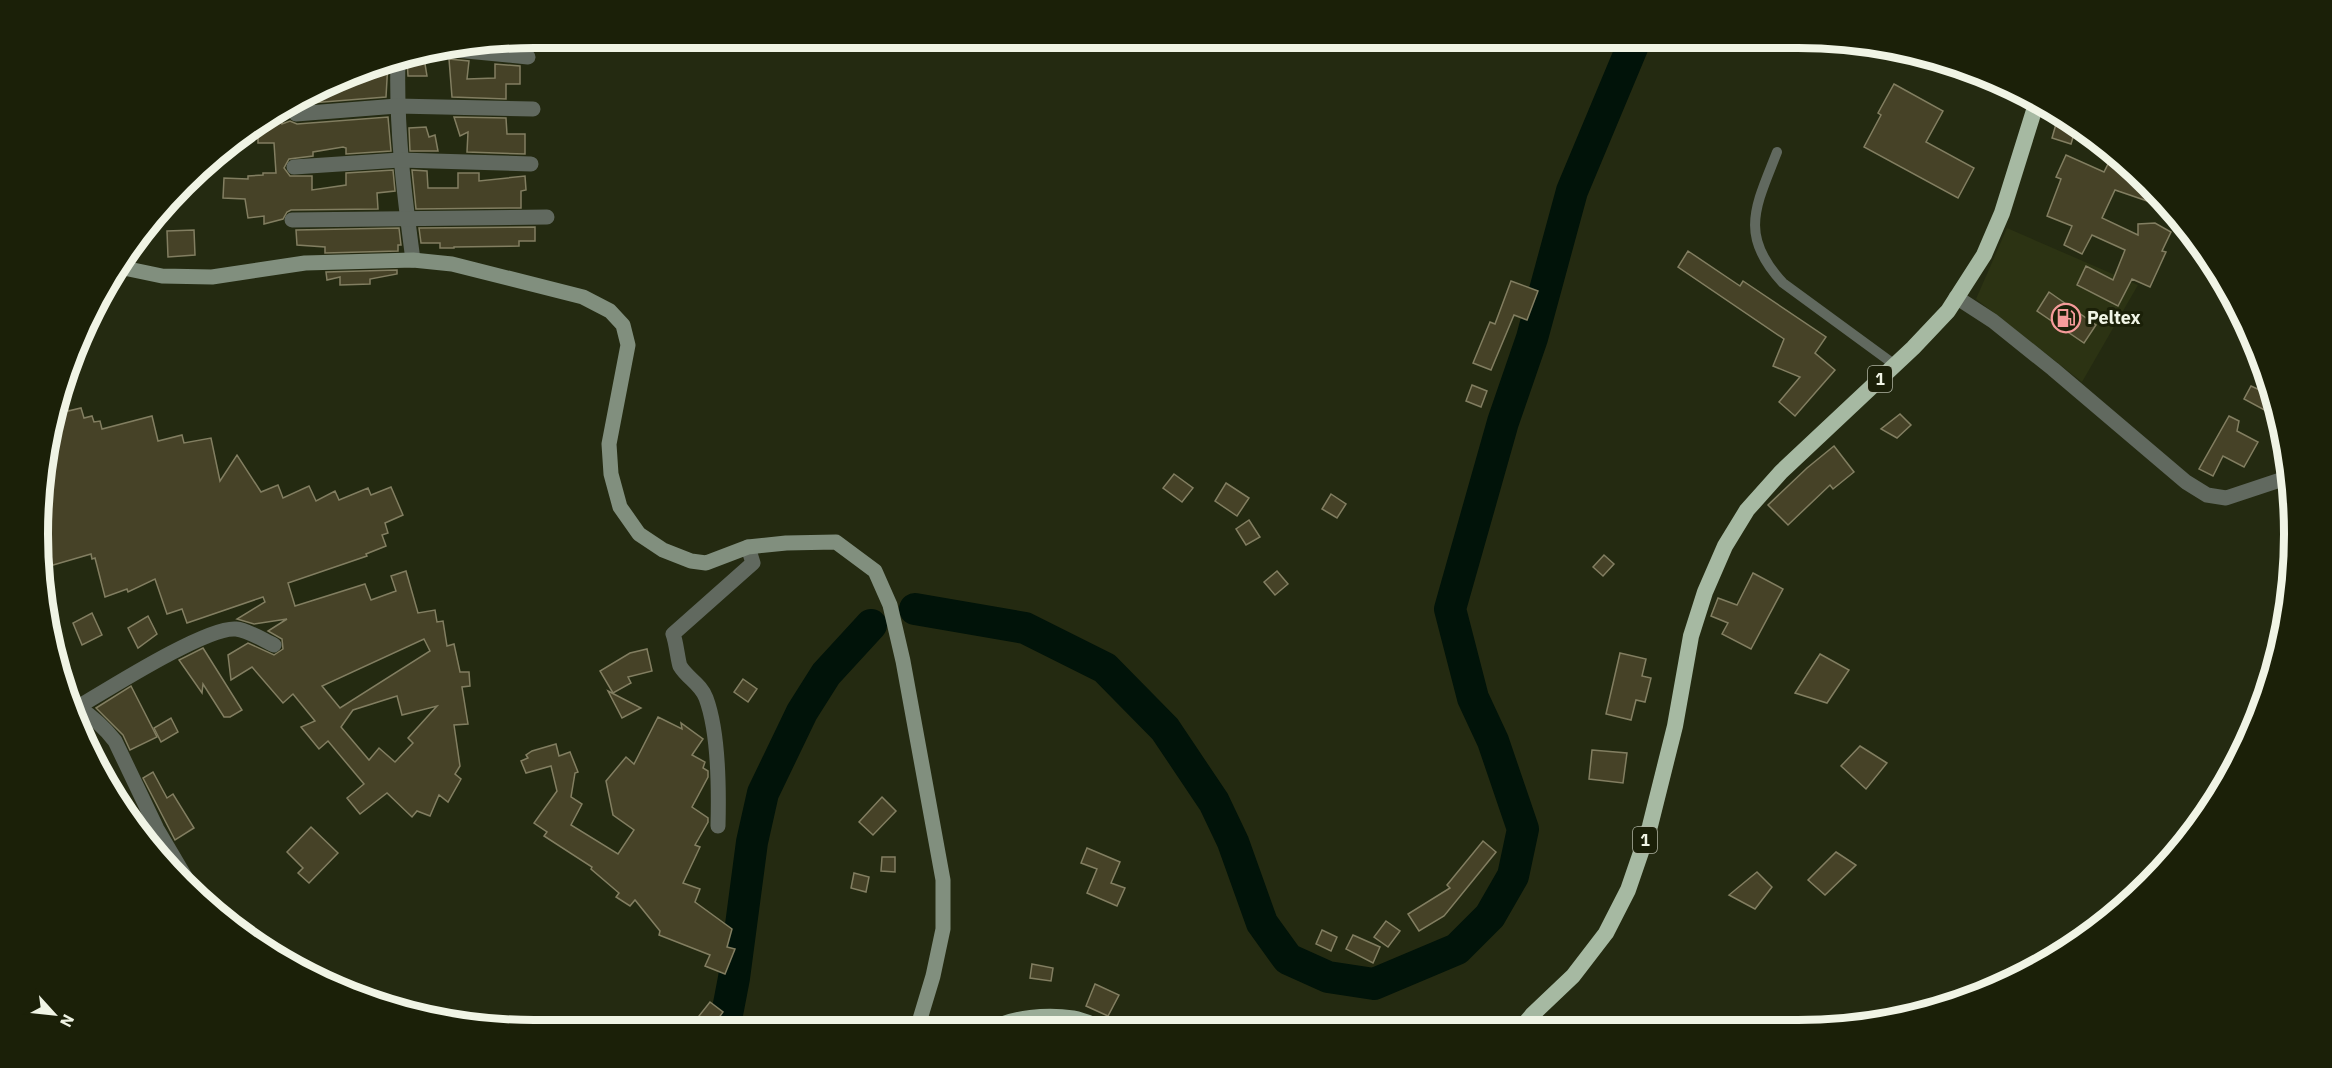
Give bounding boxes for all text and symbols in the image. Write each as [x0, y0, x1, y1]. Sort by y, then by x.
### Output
fuel station icon: Peltex [2050, 302, 2082, 334]
place label: Peltex [2087, 306, 2141, 329]
road number: 1 [1868, 366, 1892, 392]
road number: 1 [1633, 827, 1657, 853]
north arrow [24, 984, 84, 1044]
text: N [56, 1011, 79, 1031]

